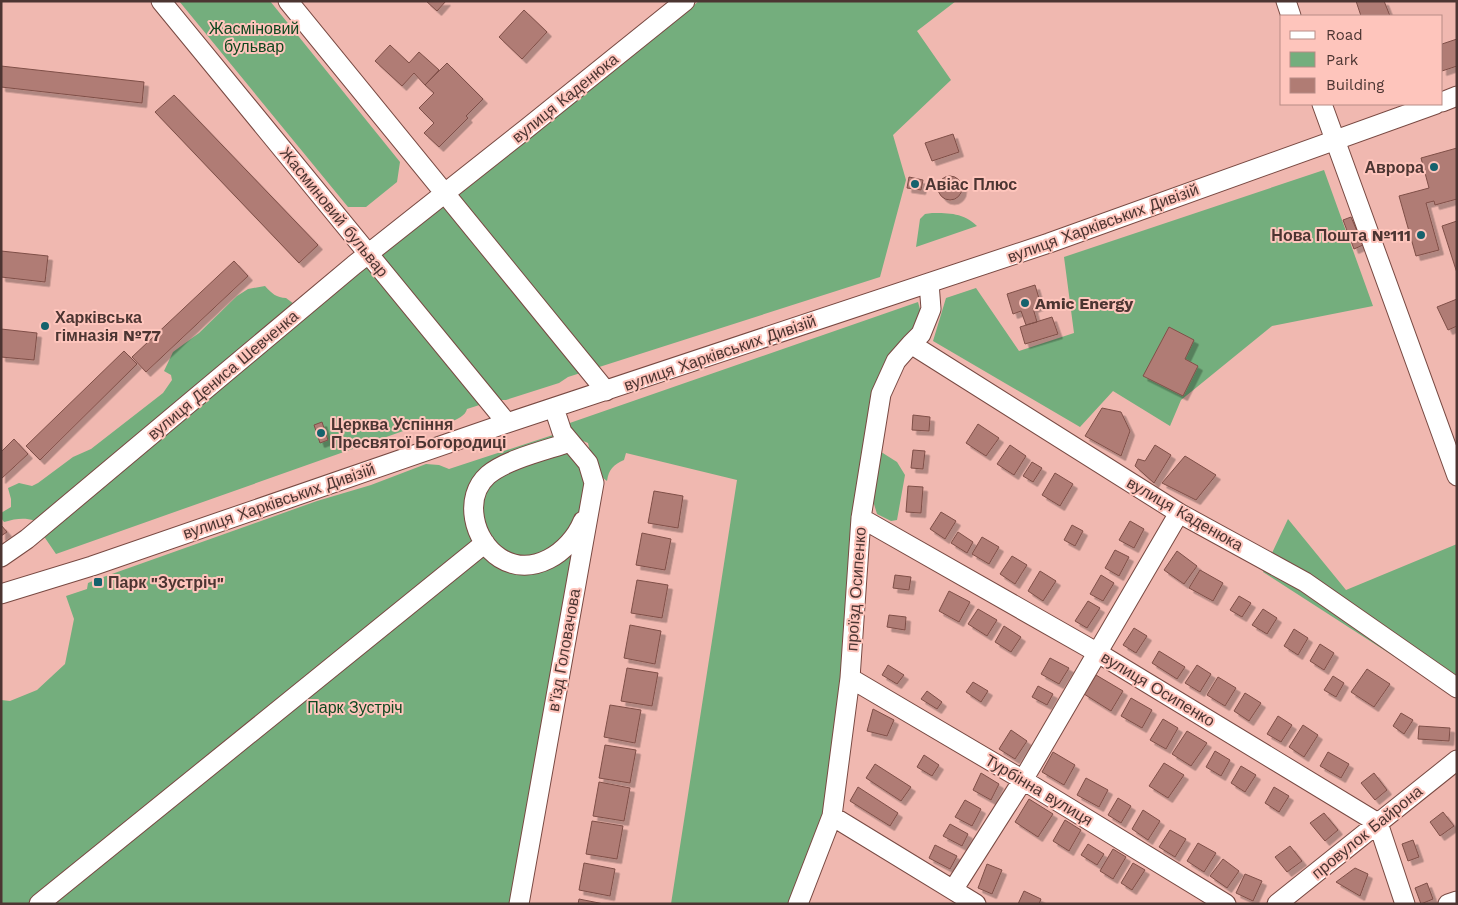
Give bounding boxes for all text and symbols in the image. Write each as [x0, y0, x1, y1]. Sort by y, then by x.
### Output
legend [1280, 15, 1443, 105]
park label: Жасміновий бульвар [209, 19, 299, 56]
text: Road [1326, 26, 1363, 44]
street label: вулиця Каденюка [508, 49, 622, 147]
text: Park [1326, 51, 1359, 69]
text: Building [1326, 76, 1384, 94]
street label: Жасминовий бульвар [276, 143, 392, 281]
place label: Аврора [1364, 158, 1424, 177]
marker: Аврора [1428, 161, 1440, 173]
place label: Авіас Плюс [925, 175, 1017, 194]
marker: Авіас Плюс [909, 178, 921, 190]
street label: вулиця Харківських Дивізій [1005, 180, 1201, 266]
place label: Нова Пошта №111 [1271, 226, 1411, 245]
marker: Нова Пошта №111 [1415, 229, 1427, 241]
place label: Amic Energy [1035, 294, 1134, 313]
marker: Amic Energy [1019, 297, 1031, 309]
street label: вулиця Дениса Шевченка [144, 306, 302, 444]
place label: Харківська гімназія №77 [55, 308, 161, 345]
street label: вулиця Харківських Дивізій [621, 311, 819, 395]
marker: Харківська гімназія №77 [39, 320, 51, 332]
place label: Церква Успіння Пресвятої Богородиці [331, 415, 506, 452]
marker: Церква Успіння Пресвятої Богородиці [315, 427, 327, 439]
street label: вулиця Харківських Дивізій [180, 459, 378, 543]
street label: вулиця Каденюка [1124, 473, 1247, 555]
street label: проїзд Осипенко [842, 526, 870, 652]
place label: Парк "Зустріч" [108, 573, 224, 592]
marker: Парк "Зустріч" [92, 576, 104, 588]
street label: в'їзд Головачова [544, 587, 584, 713]
street label: вулиця Осипенко [1098, 648, 1218, 730]
park label: Парк Зустріч [307, 698, 403, 717]
street label: Турбінна вулиця [982, 750, 1096, 830]
street label: провулок Байрона [1308, 781, 1426, 882]

